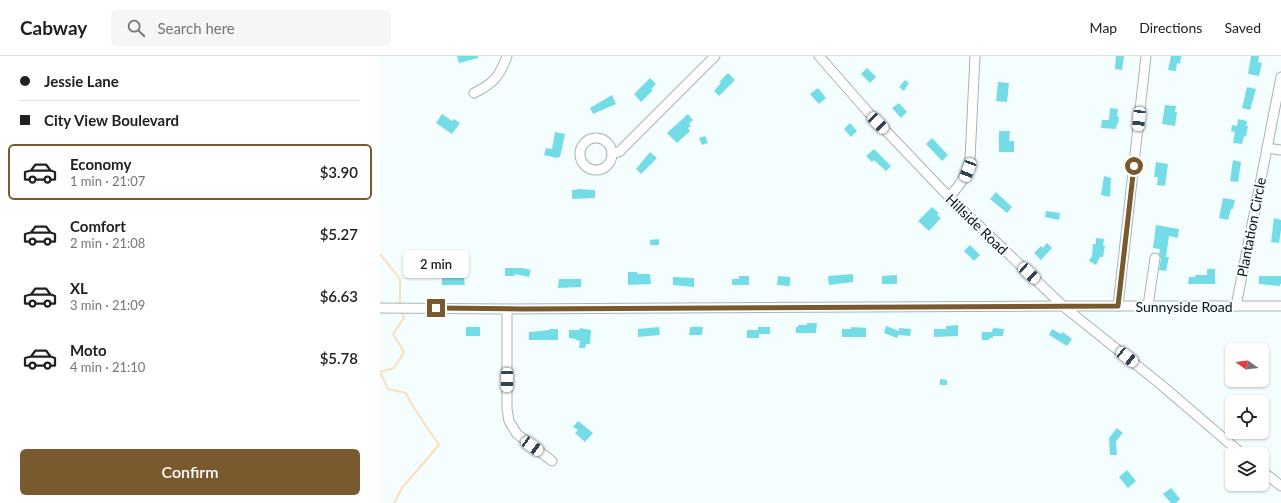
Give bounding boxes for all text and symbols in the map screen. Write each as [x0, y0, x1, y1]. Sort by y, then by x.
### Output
search box [111, 10, 391, 46]
text: Cabway [20, 16, 87, 39]
icon: search [125, 17, 147, 39]
text: Search here [157, 19, 235, 37]
text: Map [1090, 19, 1117, 36]
text: Directions [1139, 19, 1202, 36]
text: Saved [1224, 19, 1261, 36]
text: Jessie Lane [44, 72, 119, 90]
car [1132, 106, 1146, 132]
car [865, 110, 891, 136]
text: City View Boulevard [44, 111, 179, 129]
icon: car [22, 154, 58, 190]
text: Economy [70, 155, 131, 173]
car [958, 157, 978, 183]
route start [1125, 157, 1143, 175]
text: $3.90 [320, 163, 358, 181]
text: 1 min · 21:07 [70, 173, 145, 189]
street label: Plantation Circle [1233, 176, 1269, 278]
street label: Hillside Road [942, 190, 1012, 258]
icon: car [22, 216, 58, 252]
text: Comfort [70, 217, 126, 235]
text: $5.27 [320, 225, 358, 243]
text: 2 min · 21:08 [70, 235, 145, 251]
callout: 2 min [403, 250, 469, 278]
text: 2 min [420, 256, 452, 272]
car [1016, 260, 1042, 286]
icon: car [22, 278, 58, 314]
text: XL [70, 279, 88, 297]
text: $6.63 [320, 287, 358, 305]
text: 3 min · 21:09 [70, 297, 145, 313]
street label: Sunnyside Road [1135, 298, 1233, 315]
route end [427, 299, 445, 317]
icon: car [22, 340, 58, 376]
text: Moto [70, 341, 107, 359]
north arrow [1225, 343, 1269, 387]
map controls [1225, 343, 1269, 491]
car [1114, 345, 1140, 369]
text: $5.78 [320, 349, 358, 367]
text: 4 min · 21:10 [70, 359, 145, 375]
car [501, 368, 513, 392]
button: locate [1225, 395, 1269, 439]
car [519, 434, 545, 458]
button: layers [1225, 447, 1269, 491]
button: Confirm [20, 449, 360, 495]

